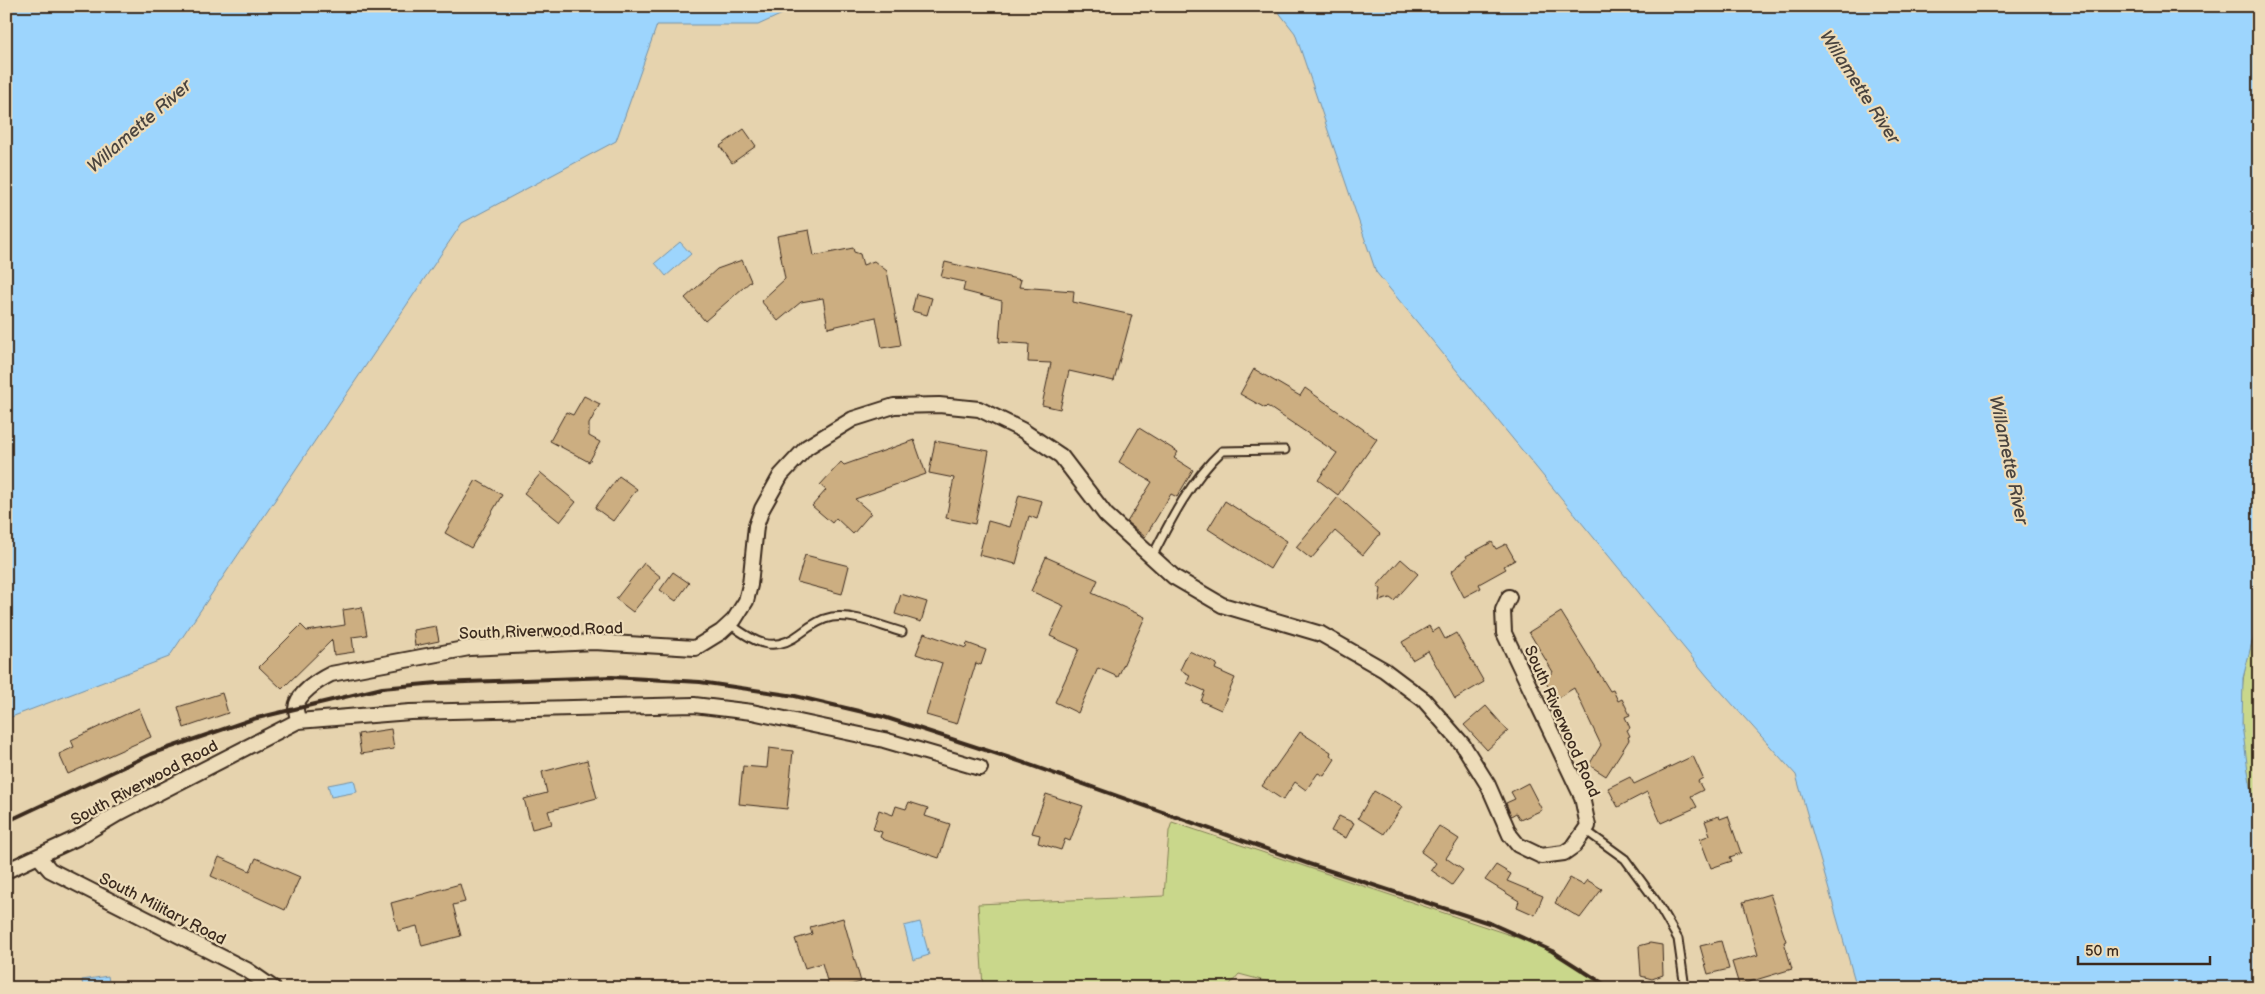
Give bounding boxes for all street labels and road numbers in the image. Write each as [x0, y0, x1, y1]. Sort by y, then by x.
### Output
street label: South Riverwood Road [459, 619, 623, 644]
street label: South Riverwood Road [1520, 643, 1604, 800]
street label: South Riverwood Road [68, 736, 222, 830]
street label: South Military Road [96, 869, 229, 950]

